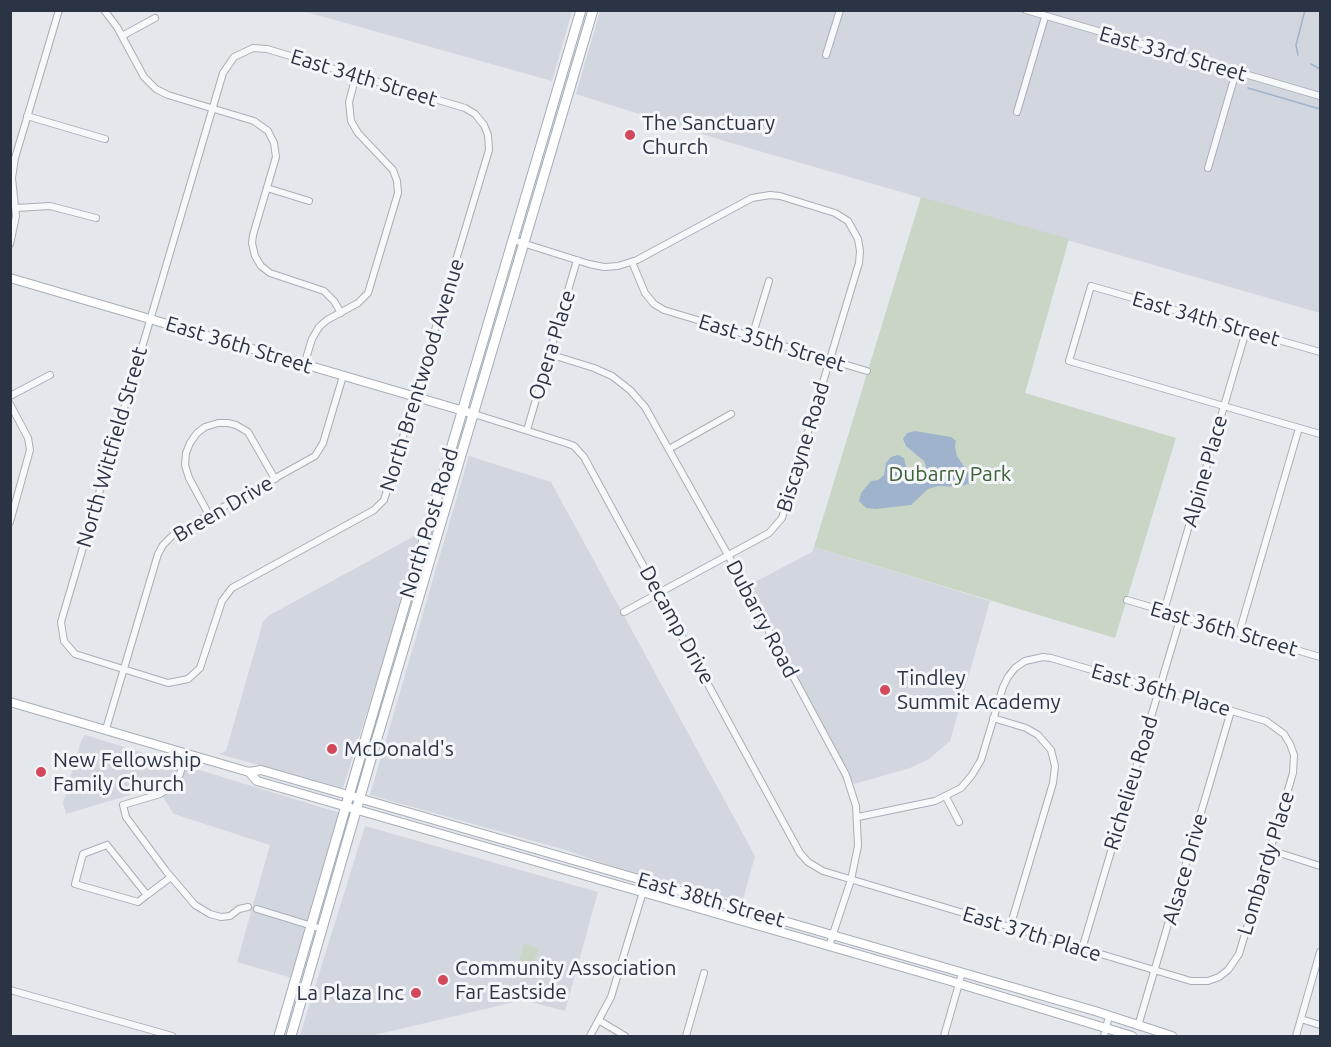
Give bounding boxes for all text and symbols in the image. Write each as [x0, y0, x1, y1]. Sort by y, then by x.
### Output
street label: East 33rd Street [1096, 21, 1250, 87]
street label: East 34th Street [288, 44, 440, 112]
place label: The Sanctuary Church [642, 110, 775, 160]
marker: The Sanctuary Church [623, 128, 637, 142]
street label: North Brentwood Avenue [375, 256, 469, 494]
street label: East 34th Street [1129, 286, 1283, 352]
street label: Opera Place [523, 287, 581, 403]
street label: East 35th Street [696, 309, 848, 377]
street label: East 36th Street [163, 311, 315, 379]
street label: North Wittfield Street [71, 344, 153, 550]
street label: Biscayne Road [771, 379, 835, 515]
street label: Alpine Place [1177, 412, 1233, 530]
street label: North Post Road [394, 445, 464, 601]
park label: Dubarry Park [889, 461, 1011, 487]
street label: Breen Drive [169, 470, 277, 548]
street label: Dubarry Road [720, 556, 804, 682]
street label: Decamp Drive [634, 561, 720, 689]
street label: East 36th Street [1147, 596, 1301, 662]
street label: East 36th Place [1088, 658, 1234, 722]
place label: Tindley Summit Academy [897, 665, 1061, 715]
marker: Tindley Summit Academy [878, 683, 892, 697]
street label: Richelieu Road [1099, 713, 1163, 853]
place label: McDonald's [344, 736, 454, 762]
marker: McDonald's [325, 742, 339, 756]
place label: New Fellowship Family Church [53, 747, 201, 797]
marker: New Fellowship Family Church [34, 765, 48, 779]
street label: Lombardy Place [1232, 788, 1300, 938]
street label: Alsace Drive [1157, 810, 1213, 928]
street label: East 38th Street [634, 867, 788, 933]
street label: East 37th Place [960, 901, 1104, 967]
place label: Community Association Far Eastside [455, 955, 676, 1005]
marker: Community Association Far Eastside [436, 973, 450, 987]
place label: La Plaza Inc [296, 980, 404, 1006]
marker: La Plaza Inc [409, 986, 423, 1000]

